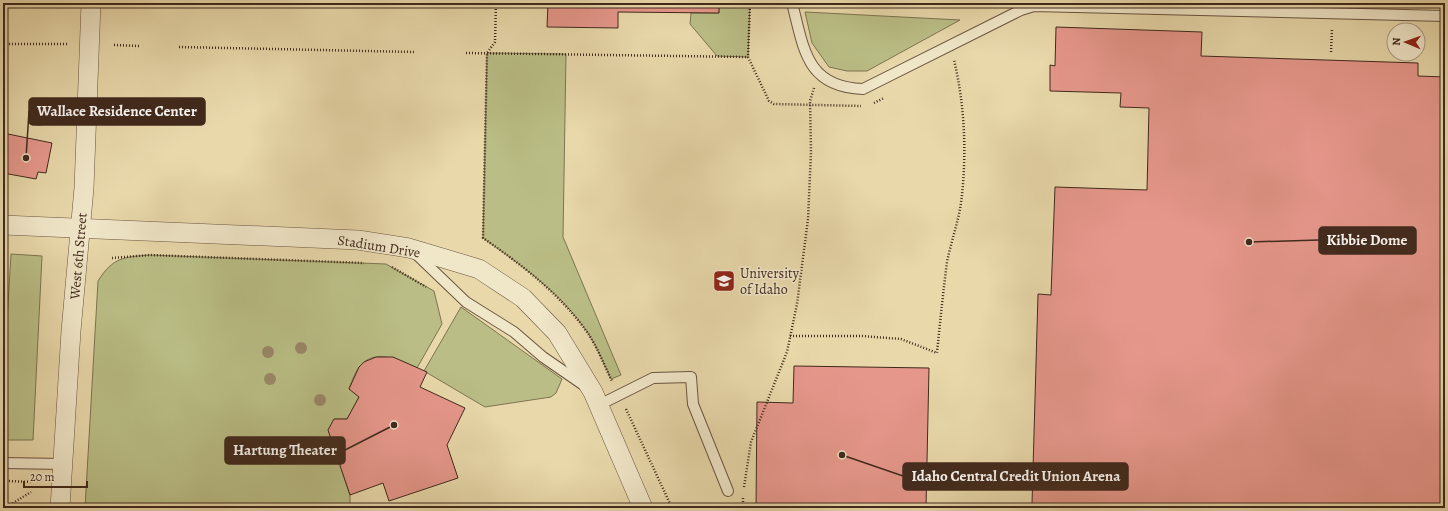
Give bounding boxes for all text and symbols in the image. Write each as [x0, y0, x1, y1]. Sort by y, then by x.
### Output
north arrow [1386, 22, 1426, 62]
text: N [1389, 37, 1404, 46]
callout: Wallace Residence Center [29, 98, 205, 125]
text: Wallace Residence Center [36, 101, 197, 121]
street label: West 6th Street [65, 211, 92, 301]
callout: Kibbie Dome [1319, 227, 1416, 254]
text: Kibbie Dome [1326, 230, 1408, 250]
street label: Stadium Drive [336, 231, 422, 262]
place label: University of Idaho [740, 264, 800, 299]
school or university icon: University of Idaho [711, 268, 737, 294]
callout: Hartung Theater [225, 437, 345, 464]
text: Hartung Theater [233, 440, 337, 460]
scale bar [24, 463, 87, 489]
callout: Idaho Central Credit Union Arena [903, 463, 1128, 490]
text: Idaho Central Credit Union Arena [911, 466, 1121, 486]
text: 20 m [30, 469, 54, 485]

